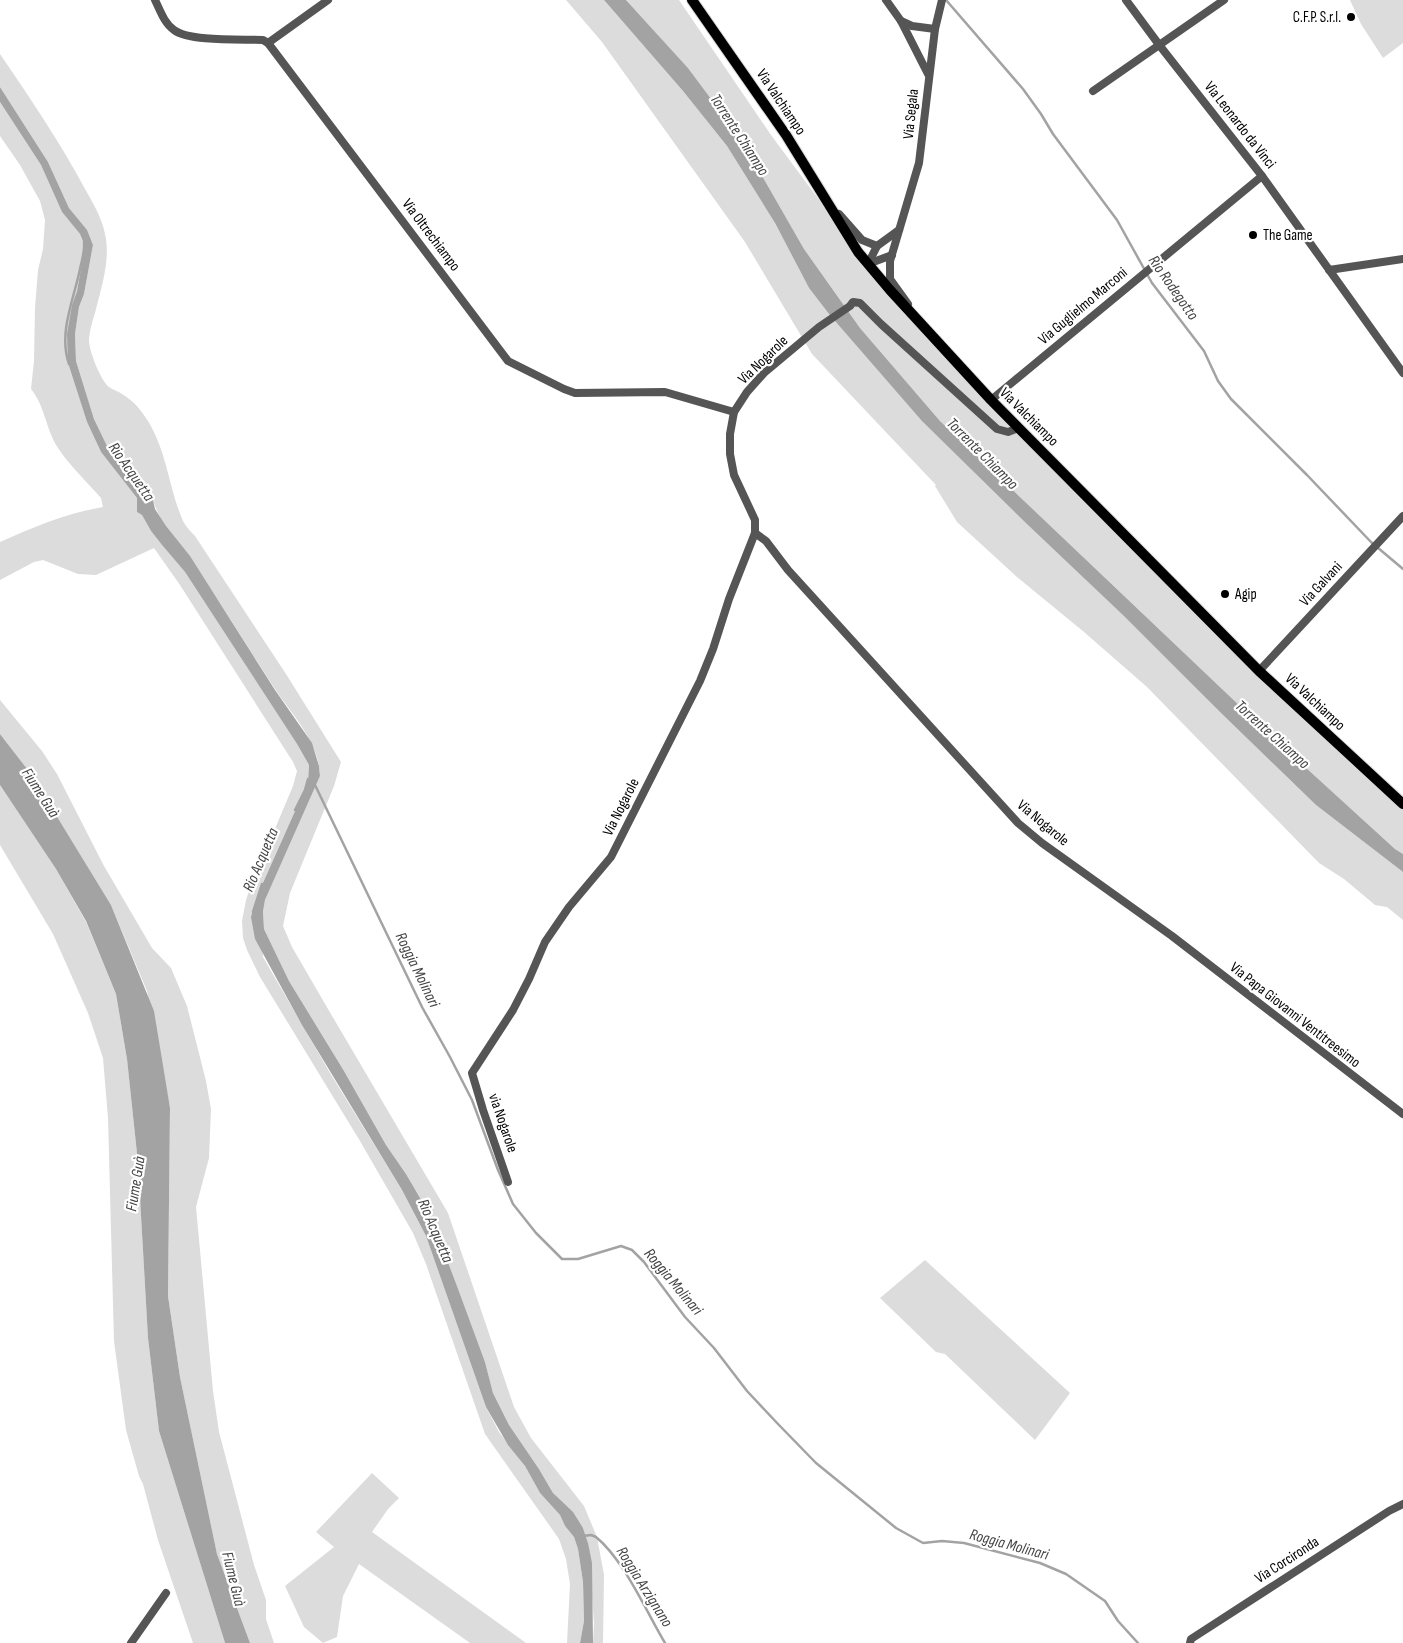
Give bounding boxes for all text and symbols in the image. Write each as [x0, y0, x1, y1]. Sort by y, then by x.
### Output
place label: C.F.P. S.r.l. [1293, 8, 1341, 27]
marker: C.F.P. S.r.l. [1345, 11, 1357, 23]
street label: Via Valchiampo [752, 65, 810, 139]
street label: Via Leonardo da Vinci [1200, 78, 1280, 173]
street label: Via Segala [899, 88, 923, 140]
water label: Torrente Chiampo [706, 91, 773, 180]
street label: Via Oltrechiampo [398, 195, 464, 275]
place label: The Game [1263, 226, 1313, 245]
marker: The Game [1247, 229, 1259, 241]
water label: Rio Rodegotto [1144, 252, 1202, 324]
street label: Via Guglielmo Marconi [1035, 263, 1132, 349]
street label: Via Nogarole [734, 332, 792, 388]
street label: Via Valchiampo [996, 384, 1062, 450]
water label: Torrente Chiampo [942, 414, 1022, 494]
water label: Rio Acquetta [104, 439, 158, 506]
street label: Via Galvani [1296, 558, 1347, 610]
place label: Agip [1234, 585, 1257, 604]
marker: Agip [1219, 588, 1231, 600]
street label: Via Valchiampo [1281, 669, 1349, 735]
water label: Torrente Chiampo [1231, 697, 1314, 774]
water label: Fiume Guà [17, 765, 63, 822]
street label: Via Nogarole [598, 775, 644, 839]
street label: Via Nogarole [1013, 796, 1073, 850]
water label: Rio Acquetta [239, 825, 283, 895]
water label: Roggia Molinari [391, 929, 444, 1012]
street label: Via Papa Giovanni Ventitreesimo [1226, 958, 1364, 1072]
street label: via Nogarole [484, 1091, 522, 1155]
water label: Fiume Guà [122, 1155, 150, 1213]
water label: Rio Acquetta [413, 1196, 457, 1266]
water label: Roggia Molinari [640, 1245, 707, 1320]
water label: Roggia Molinari [967, 1525, 1052, 1565]
street label: Via Corcironda [1251, 1532, 1323, 1588]
water label: Roggia Arzignano [612, 1543, 677, 1631]
water label: Fiume Guà [217, 1550, 249, 1609]

